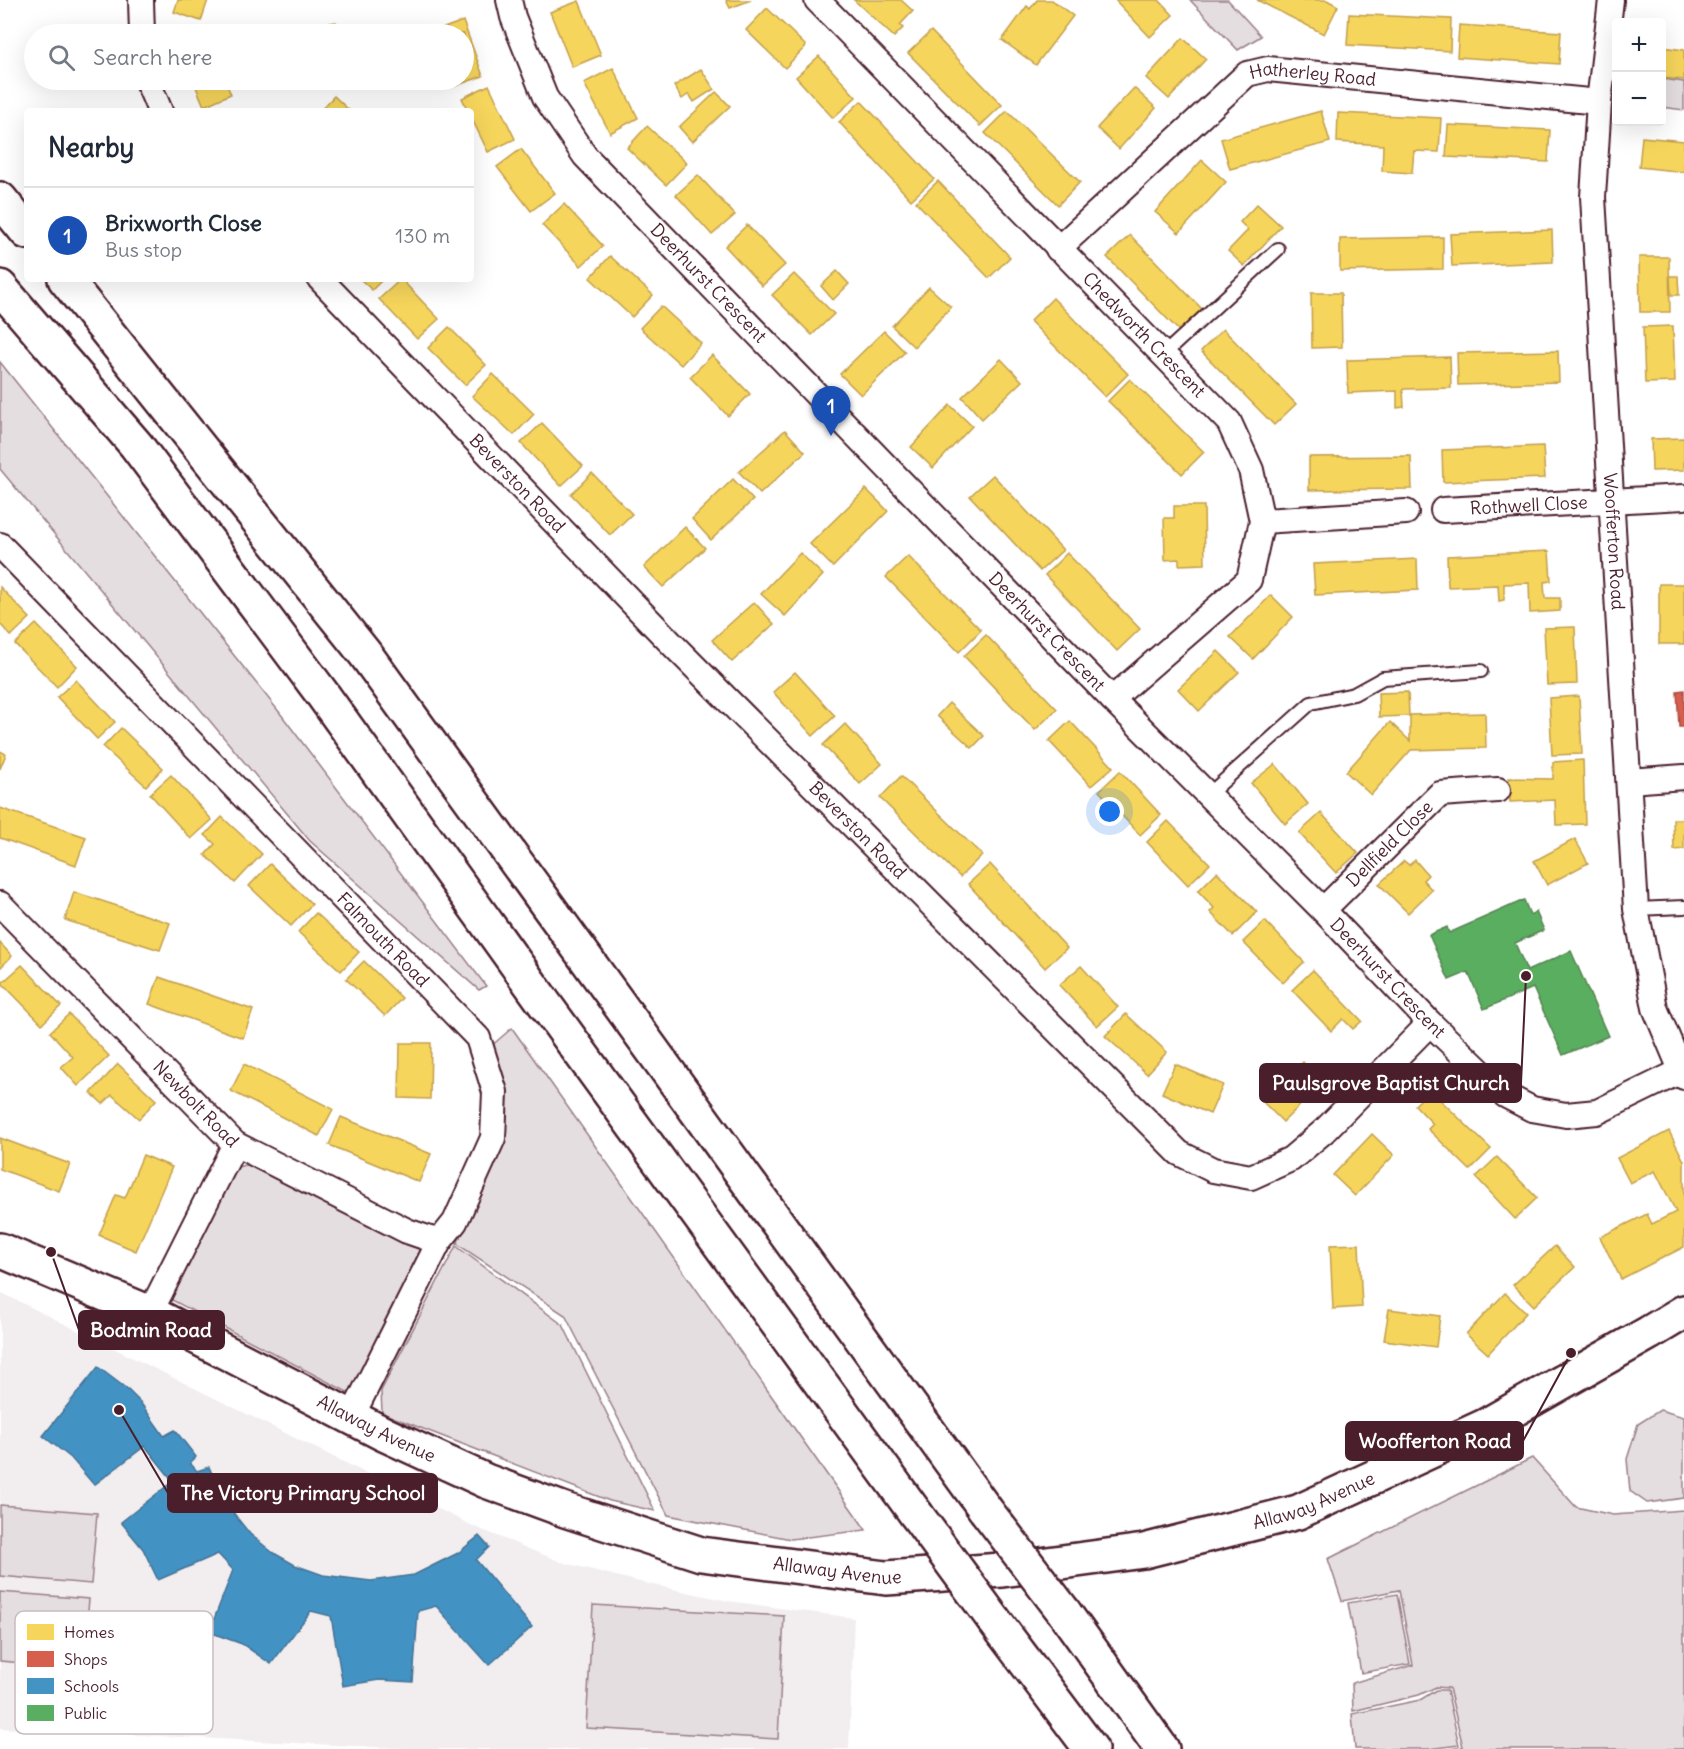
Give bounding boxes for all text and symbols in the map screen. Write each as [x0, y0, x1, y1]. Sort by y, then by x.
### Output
map controls [1612, 18, 1666, 126]
button: + [1612, 18, 1666, 72]
search box [24, 24, 474, 90]
icon: search [45, 41, 78, 74]
text: Search here [93, 43, 212, 71]
street label: Hatherley Road [1247, 56, 1378, 91]
button: − [1612, 72, 1666, 126]
text: Nearby [48, 131, 134, 164]
text: Brixworth Close [105, 209, 262, 237]
street label: Deerhurst Crescent [646, 218, 772, 347]
text: 1 [64, 223, 71, 248]
text: 130 m [395, 223, 450, 248]
text: Bus stop [105, 237, 182, 262]
street label: Chedworth Crescent [1078, 267, 1211, 402]
pin: 1 [812, 386, 850, 436]
street label: Beverston Road [465, 429, 571, 538]
street label: Woofferton Road [1599, 472, 1630, 611]
street label: Rothwell Close [1469, 490, 1588, 520]
street label: Deerhurst Crescent [984, 567, 1110, 696]
street label: Beverston Road [804, 776, 912, 884]
street label: Dellfield Close [1341, 795, 1438, 891]
your location [1095, 797, 1124, 826]
street label: Falmouth Road [332, 887, 435, 992]
street label: Deerhurst Crescent [1325, 913, 1451, 1043]
street label: Newbolt Road [149, 1055, 244, 1152]
callout: Paulsgrove Baptist Church [1260, 1064, 1521, 1102]
text: Paulsgrove Baptist Church [1272, 1070, 1510, 1095]
callout: Bodmin Road [79, 1311, 224, 1349]
text: Bodmin Road [90, 1317, 212, 1342]
street label: Allaway Avenue [313, 1389, 439, 1467]
callout: Woofferton Road [1346, 1422, 1523, 1460]
text: Woofferton Road [1359, 1428, 1512, 1453]
street label: Allaway Avenue [1250, 1466, 1378, 1534]
callout: The Victory Primary School [168, 1474, 437, 1512]
text: The Victory Primary School [181, 1480, 425, 1505]
street label: Allaway Avenue [772, 1551, 902, 1589]
legend [15, 1611, 213, 1734]
text: Homes [64, 1622, 114, 1642]
text: Shops [64, 1649, 108, 1669]
text: Schools [64, 1676, 119, 1696]
text: Public [64, 1703, 107, 1723]

